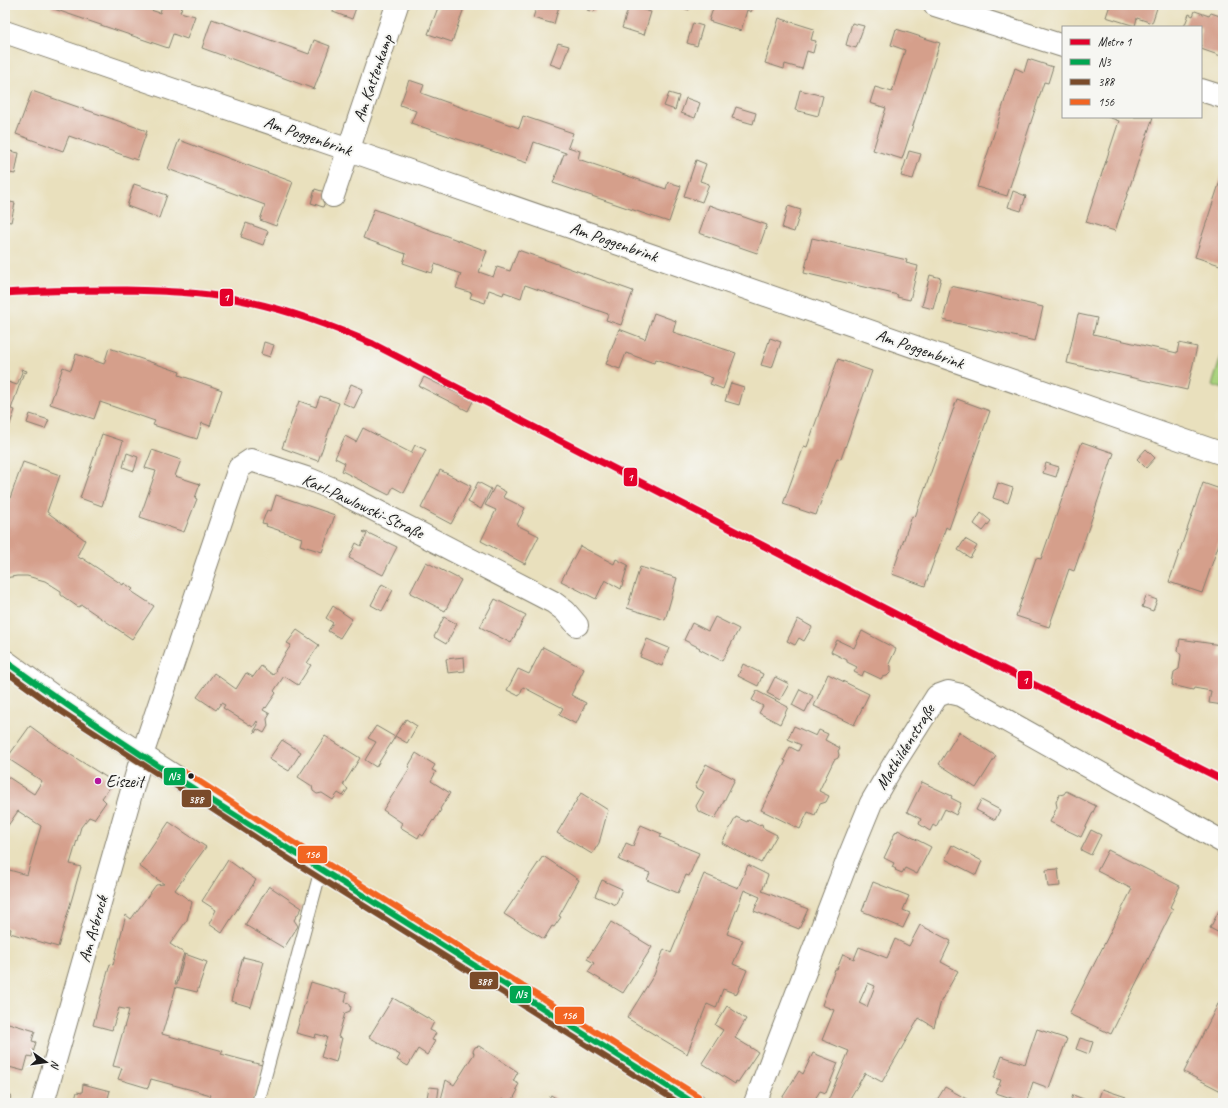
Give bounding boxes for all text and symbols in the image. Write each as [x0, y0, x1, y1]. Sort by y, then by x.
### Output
legend [1062, 26, 1202, 118]
street label: Am Kattenkamp [348, 30, 398, 124]
text: Metro 1 [1098, 34, 1132, 50]
text: N3 [1098, 54, 1112, 70]
text: 388 [1098, 74, 1116, 90]
text: 156 [1098, 94, 1115, 110]
street label: Am Poggenbrink [261, 111, 356, 161]
street label: Am Poggenbrink [567, 217, 662, 267]
line badge: 1 [219, 288, 234, 307]
text: 1 [224, 290, 230, 304]
street label: Am Poggenbrink [873, 324, 968, 374]
line badge: 1 [623, 467, 638, 487]
street label: Karl-Pawlowski-Straße [299, 469, 428, 544]
text: 1 [628, 470, 634, 484]
line badge: 1 [1017, 670, 1033, 690]
text: 1 [1023, 673, 1029, 687]
street label: Mathildenstraße [871, 699, 940, 793]
line badge: N3 [163, 767, 186, 786]
text: N3 [168, 769, 181, 783]
place label: Eiszeit [106, 771, 146, 792]
unlabelled marker [186, 771, 196, 781]
marker: Eiszeit [93, 776, 103, 786]
line badge: 388 [181, 789, 212, 808]
text: 388 [189, 792, 205, 806]
line badge: 156 [297, 845, 328, 864]
text: 156 [305, 847, 320, 861]
street label: Am Asbrock [74, 892, 113, 965]
line badge: 388 [469, 971, 499, 990]
text: 388 [477, 974, 493, 988]
line badge: N3 [509, 985, 532, 1004]
text: N3 [515, 987, 528, 1001]
line badge: 156 [554, 1006, 585, 1025]
text: 156 [562, 1008, 577, 1022]
north arrow [26, 1042, 66, 1082]
text: N [48, 1059, 63, 1071]

